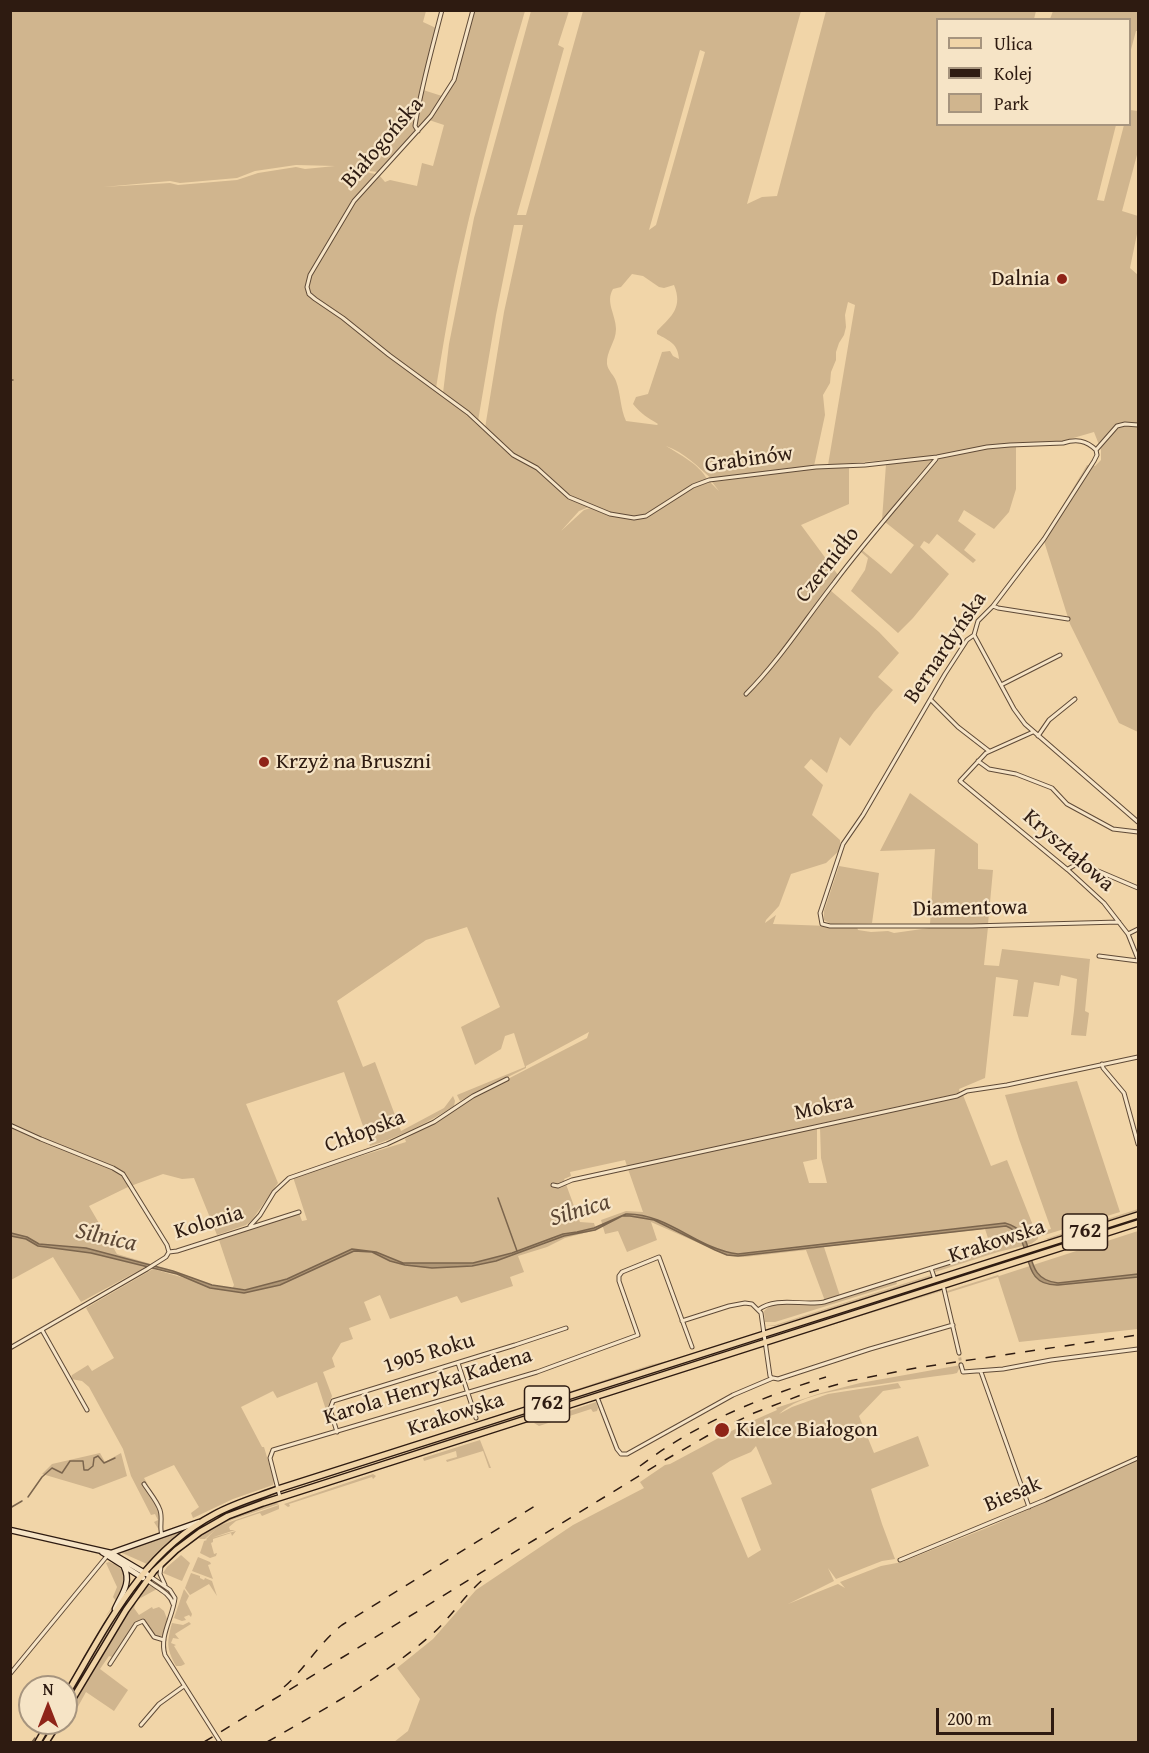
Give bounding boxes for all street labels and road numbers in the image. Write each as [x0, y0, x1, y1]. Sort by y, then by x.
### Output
street label: Białogońska [336, 92, 430, 194]
street label: Grabinów [703, 441, 795, 479]
street label: Czernidło [790, 522, 866, 608]
street label: Bernardyńska [899, 587, 993, 709]
street label: Kryształowa [1017, 804, 1119, 898]
street label: Diamentowa [912, 895, 1028, 923]
street label: Mokra [792, 1089, 856, 1127]
street label: Chłopska [321, 1105, 409, 1159]
street label: Kolonia [171, 1200, 247, 1246]
street label: Krakowska [945, 1214, 1049, 1270]
road number: 762 [1062, 1214, 1108, 1250]
street label: 1905 Roku [380, 1328, 478, 1380]
street label: Karola Henryka Kadena [321, 1343, 535, 1431]
road number: 762 [524, 1386, 570, 1422]
street label: Krakowska [404, 1387, 508, 1443]
street label: Biesak [981, 1471, 1045, 1519]

